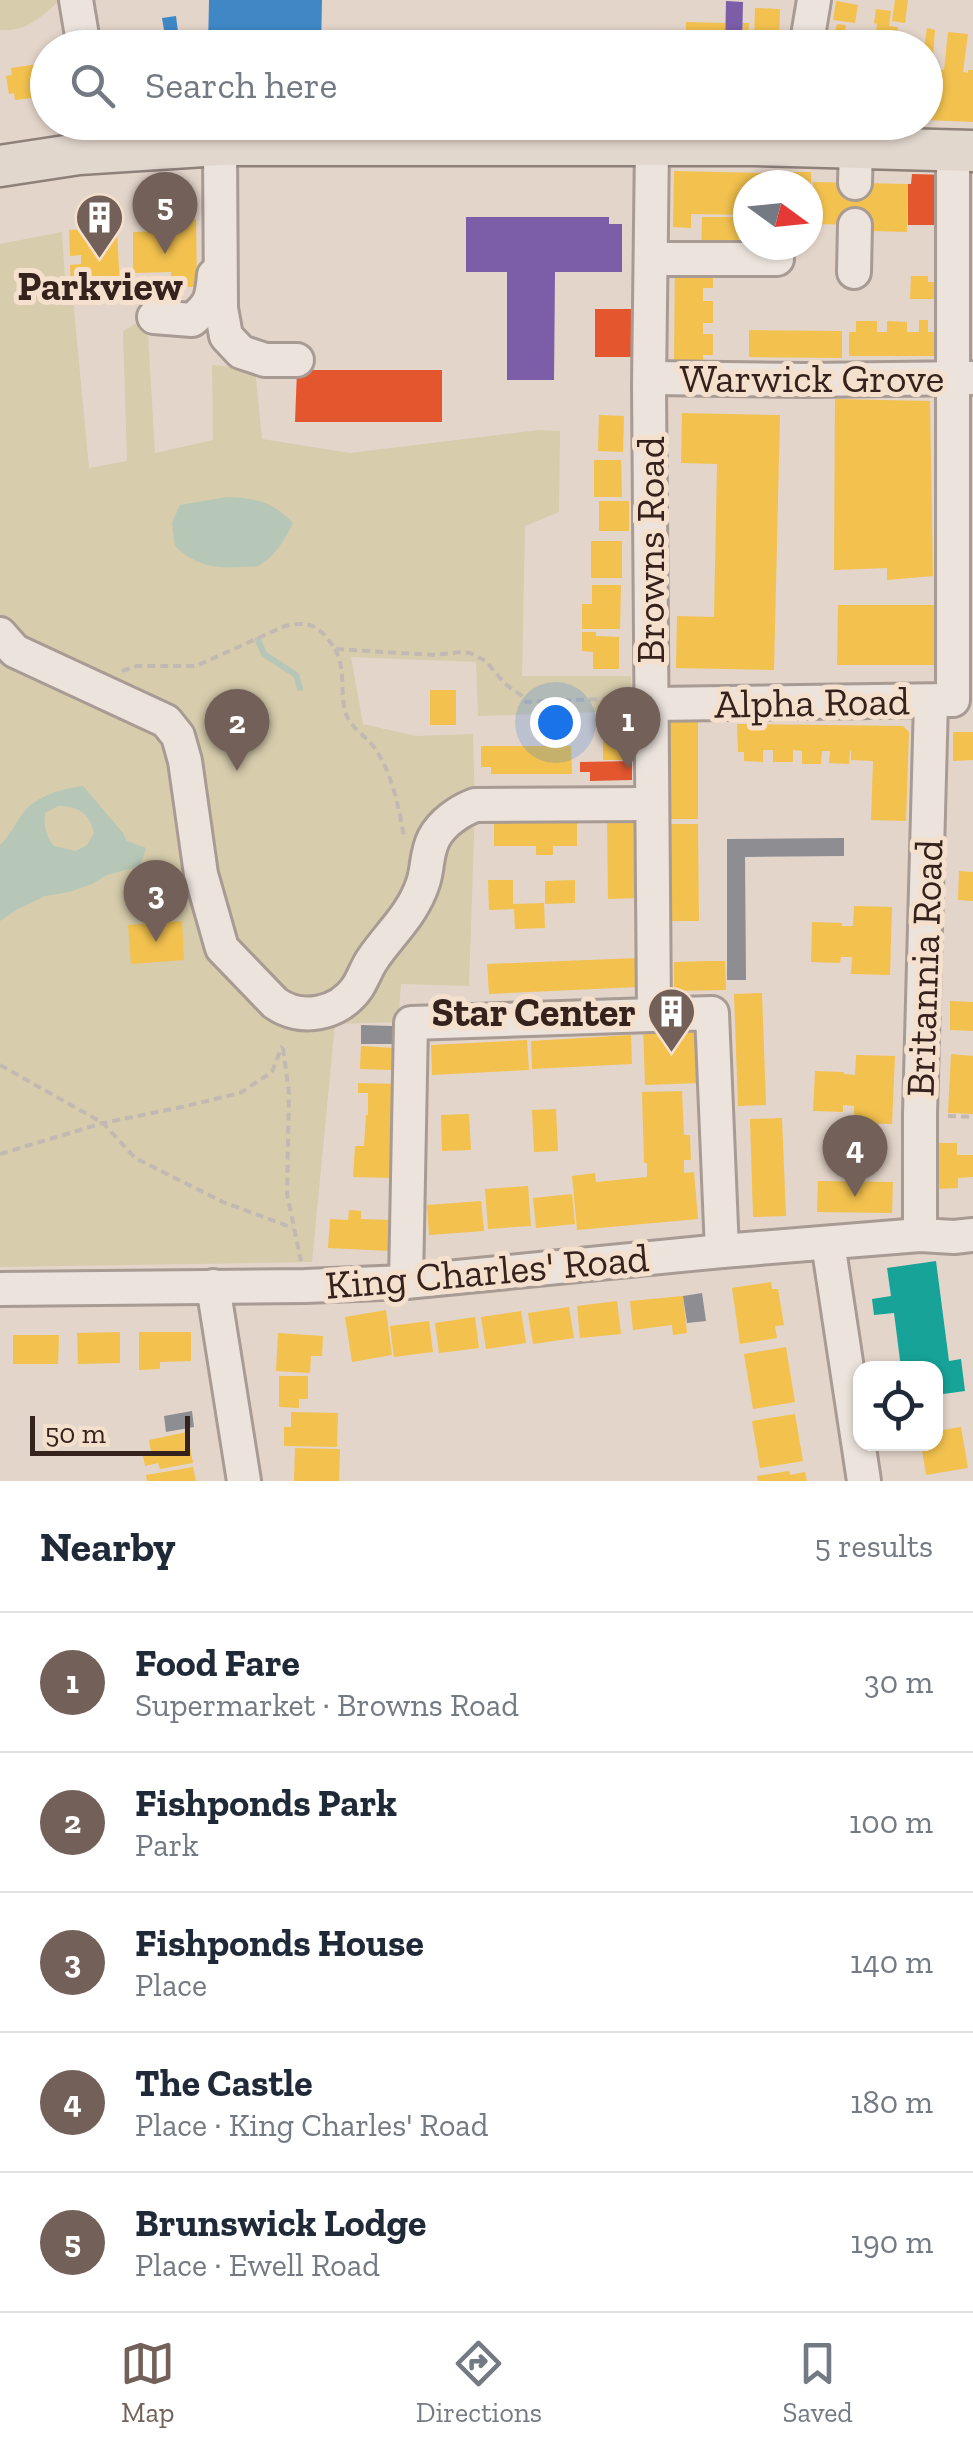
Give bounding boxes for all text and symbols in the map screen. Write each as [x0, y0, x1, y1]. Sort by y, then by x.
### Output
search box [30, 30, 943, 140]
icon: search [65, 58, 120, 113]
text: Search here [145, 62, 337, 108]
north arrow [733, 170, 823, 260]
pin: 5 [132, 172, 198, 254]
building icon: Parkview [74, 192, 126, 260]
place label: Parkview [17, 262, 183, 310]
street label: Warwick Grove [680, 354, 944, 402]
street label: Browns Road [626, 436, 674, 664]
street label: Alpha Road [714, 676, 910, 728]
pin: 1 [596, 686, 660, 769]
pin: 2 [204, 688, 270, 771]
your location [530, 697, 581, 748]
street label: Britannia Road [896, 838, 952, 1098]
pin: 3 [124, 860, 188, 942]
building icon: Star Center [645, 986, 697, 1054]
place label: Star Center [431, 988, 636, 1036]
pin: 4 [822, 1114, 888, 1197]
street label: King Charles' Road [323, 1233, 651, 1309]
map controls [853, 1361, 943, 1451]
button: locate [853, 1361, 943, 1451]
scale bar [30, 1411, 190, 1456]
text: 50 m [45, 1417, 106, 1450]
text: Nearby [40, 1521, 176, 1572]
text: 5 results [815, 1527, 933, 1565]
text: Food Fare [135, 1640, 300, 1686]
text: 1 [66, 1663, 79, 1701]
text: 30 m [864, 1663, 933, 1701]
text: Supermarket · Browns Road [135, 1686, 519, 1724]
text: Fishponds Park [135, 1780, 397, 1826]
text: 2 [64, 1803, 81, 1841]
text: 100 m [849, 1803, 933, 1841]
text: Park [135, 1826, 199, 1864]
text: Fishponds House [135, 1920, 424, 1966]
text: 3 [64, 1943, 81, 1981]
text: 140 m [850, 1943, 933, 1981]
text: Place [135, 1966, 207, 2004]
text: The Castle [135, 2060, 313, 2106]
text: 4 [63, 2083, 82, 2121]
text: 180 m [850, 2083, 933, 2121]
text: Place · King Charles' Road [135, 2106, 488, 2144]
text: Brunswick Lodge [135, 2200, 426, 2246]
text: 5 [64, 2223, 81, 2261]
text: 190 m [850, 2223, 933, 2261]
text: Place · Ewell Road [135, 2246, 380, 2284]
tab: Map [120, 2336, 175, 2429]
tab: Directions [416, 2336, 542, 2429]
tab: Saved [783, 2336, 853, 2429]

